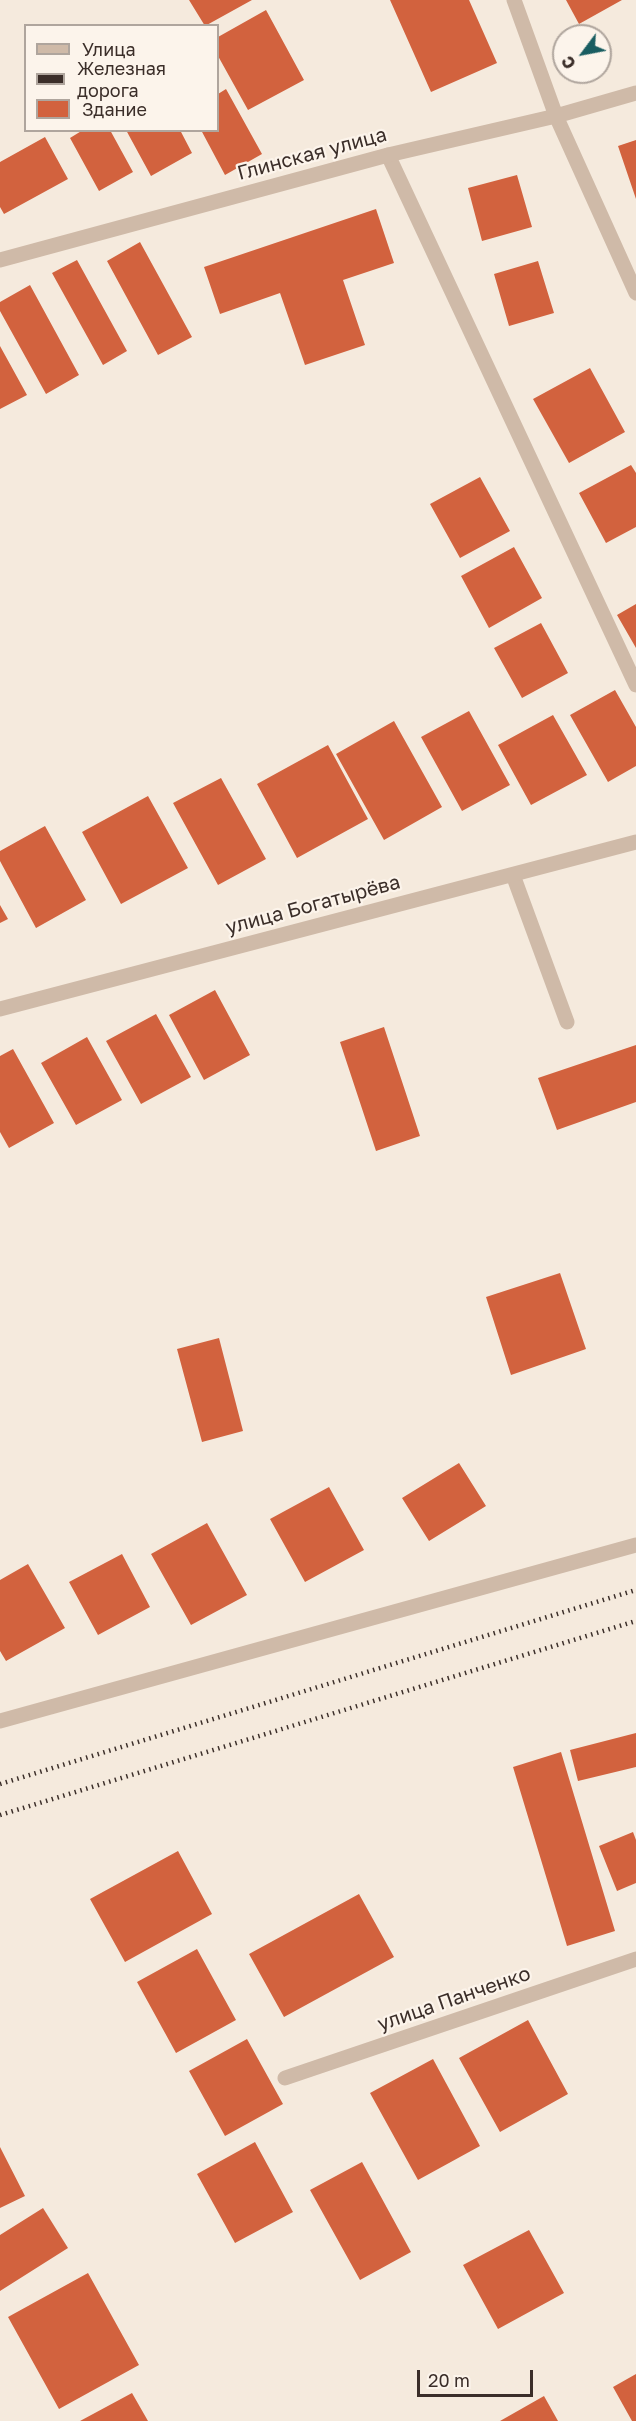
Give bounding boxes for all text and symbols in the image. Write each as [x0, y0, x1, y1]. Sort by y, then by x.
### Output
legend [24, 24, 219, 132]
north arrow [552, 24, 612, 84]
text: Улица [82, 38, 136, 60]
text: С [557, 52, 580, 73]
text: Железная дорога [77, 57, 166, 101]
text: Здание [82, 98, 147, 120]
street label: Глинская улица [235, 123, 389, 185]
street label: улица Богатырёва [223, 870, 403, 940]
street label: улица Панченко [374, 1962, 534, 2036]
scale bar [420, 2358, 536, 2396]
text: 20 m [428, 2369, 470, 2391]

